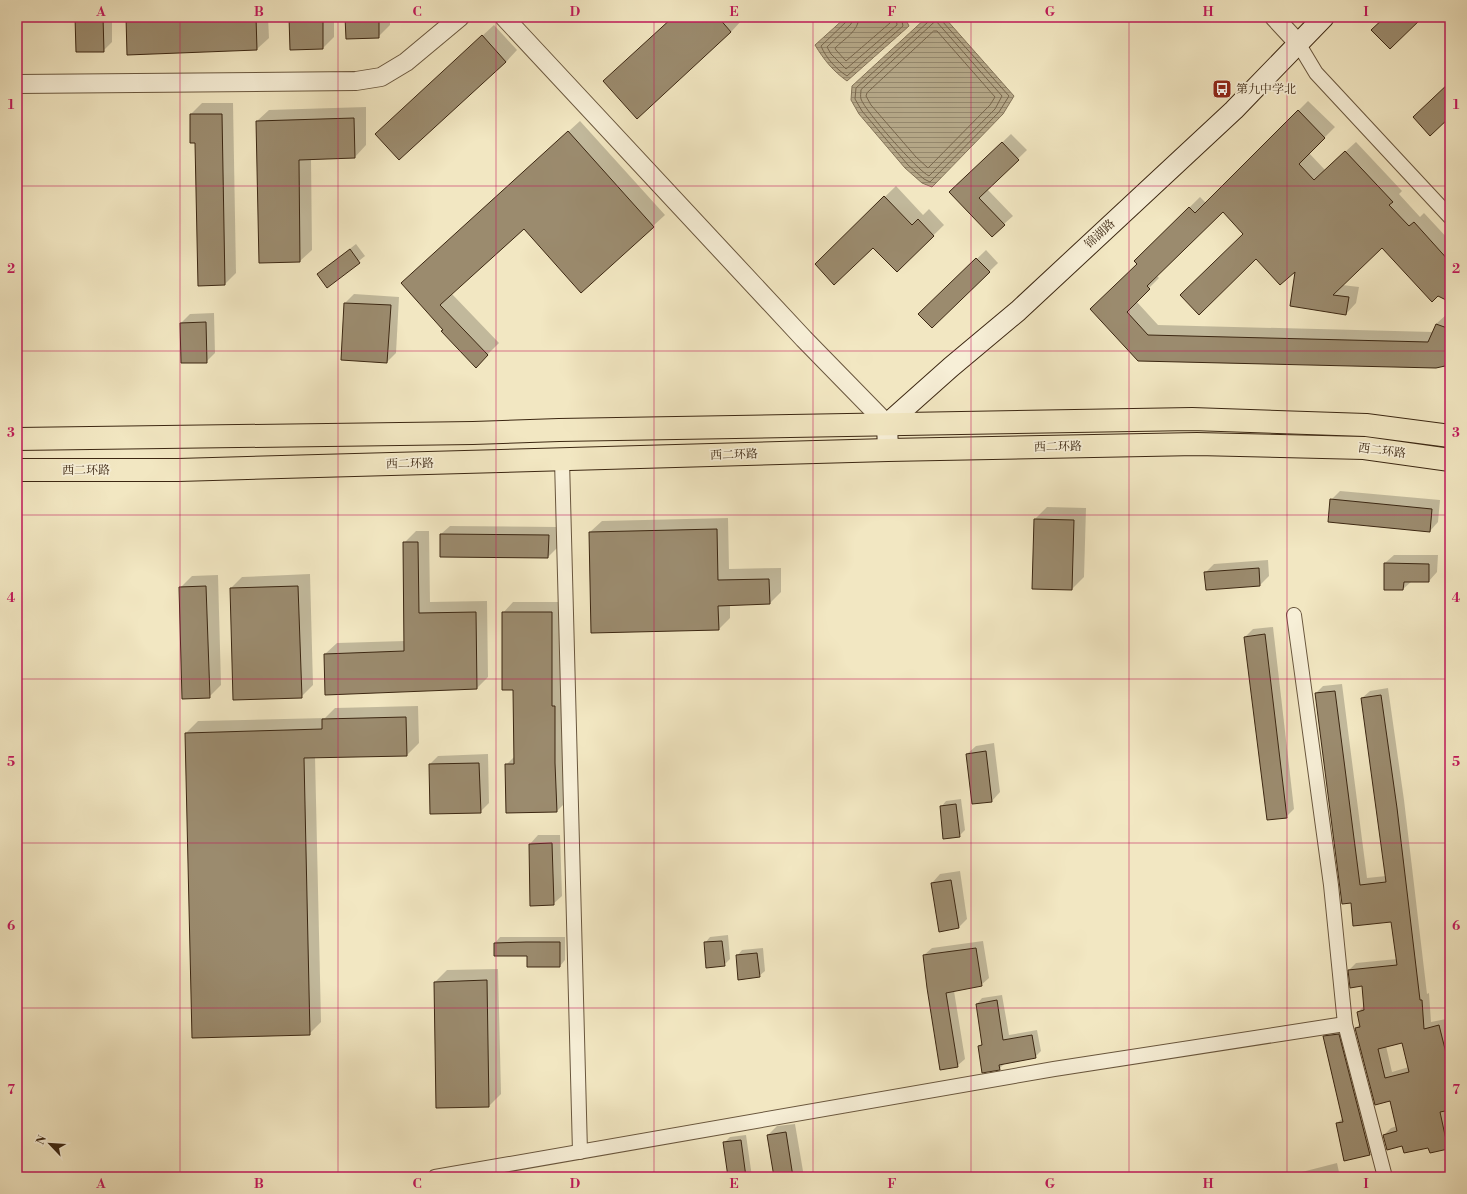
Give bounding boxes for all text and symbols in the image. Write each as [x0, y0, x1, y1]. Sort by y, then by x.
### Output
text: A [95, 4, 106, 20]
text: B [254, 4, 264, 20]
text: C [412, 4, 422, 20]
text: D [570, 4, 580, 20]
text: E [729, 4, 739, 20]
text: F [887, 4, 897, 20]
text: G [1045, 4, 1056, 20]
text: H [1203, 4, 1214, 20]
text: I [1363, 4, 1369, 20]
bus stop icon: 第九中学北 [1211, 78, 1233, 100]
place label: 第九中学北 [1236, 82, 1296, 97]
text: 1 [8, 97, 15, 113]
text: 1 [1453, 97, 1460, 113]
street label: 锦湖路 [1082, 216, 1118, 252]
text: 2 [7, 261, 15, 277]
text: 2 [1452, 261, 1460, 277]
text: 3 [7, 425, 15, 441]
text: 3 [1452, 425, 1460, 441]
street label: 西二环路 [1034, 439, 1082, 455]
street label: 西二环路 [1357, 441, 1407, 461]
street label: 西二环路 [710, 447, 758, 463]
street label: 西二环路 [386, 456, 434, 472]
street label: 西二环路 [62, 463, 110, 478]
text: 4 [7, 590, 16, 606]
text: 4 [1452, 590, 1461, 606]
text: 5 [7, 754, 15, 770]
text: 5 [1452, 754, 1460, 770]
text: 6 [7, 918, 15, 934]
text: 6 [1452, 918, 1460, 934]
text: 7 [7, 1082, 15, 1098]
text: 7 [1452, 1082, 1460, 1098]
north arrow [30, 1124, 70, 1164]
text: N [34, 1133, 50, 1147]
text: A [95, 1176, 106, 1192]
text: B [254, 1176, 264, 1192]
text: C [412, 1176, 422, 1192]
text: D [570, 1176, 580, 1192]
text: E [729, 1176, 739, 1192]
text: F [887, 1176, 897, 1192]
text: G [1045, 1176, 1056, 1192]
text: H [1203, 1176, 1214, 1192]
text: I [1363, 1176, 1369, 1192]

